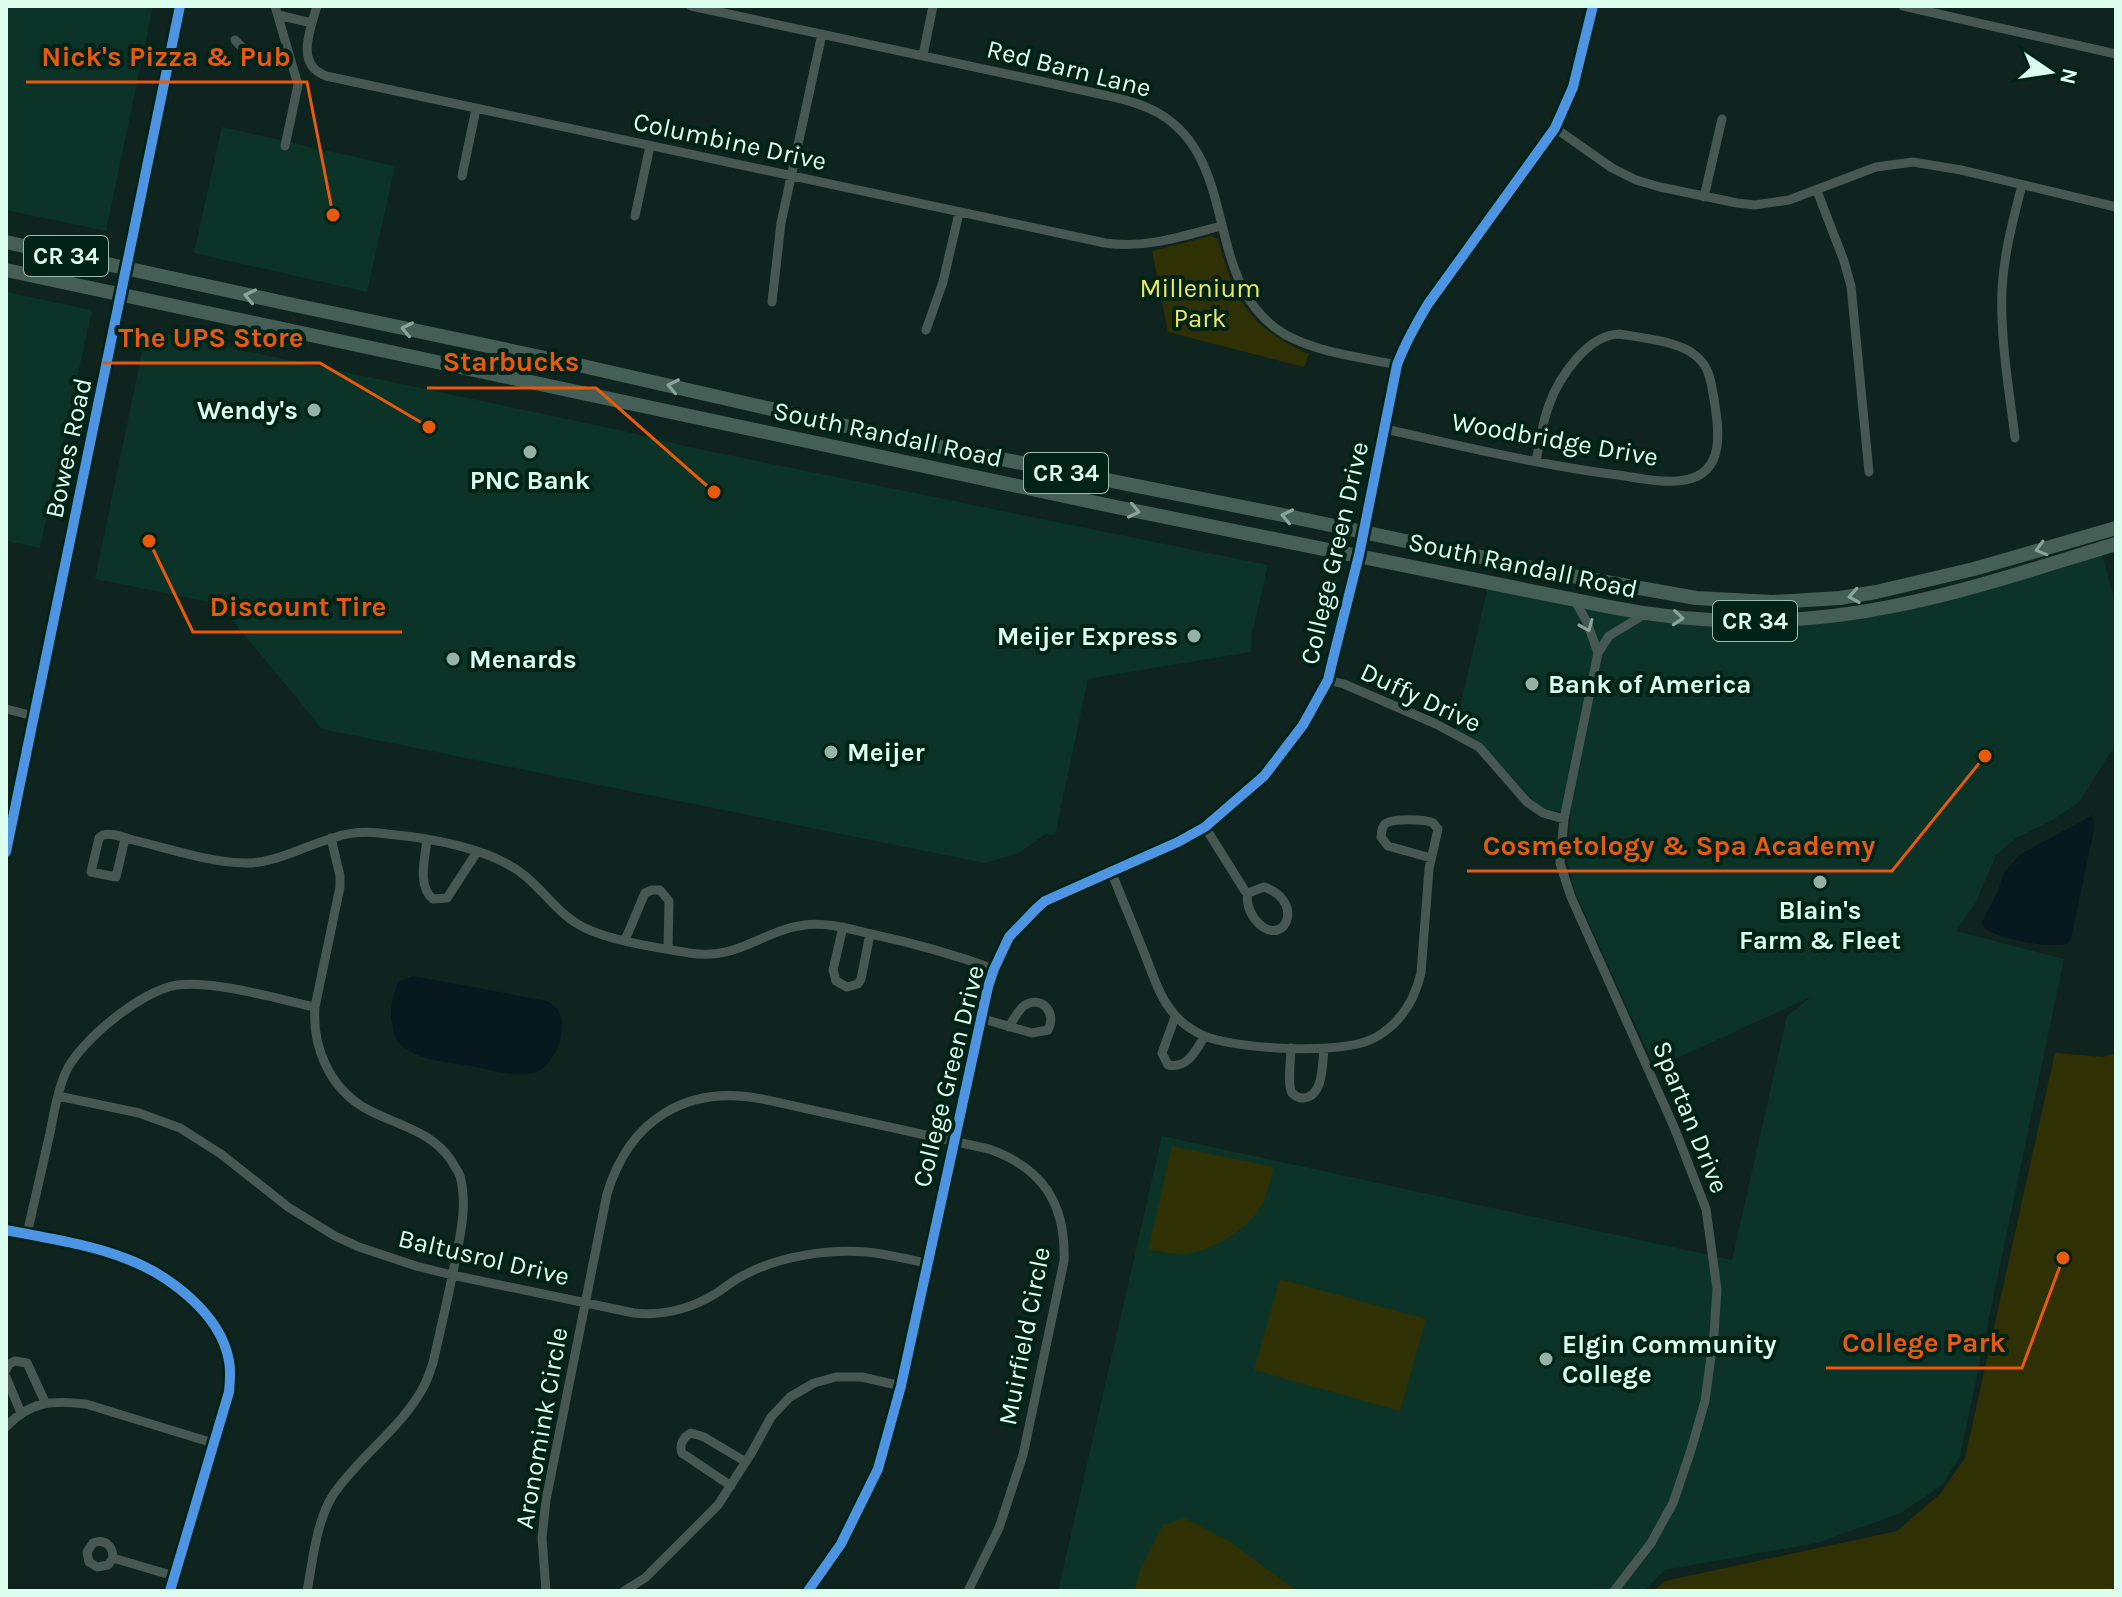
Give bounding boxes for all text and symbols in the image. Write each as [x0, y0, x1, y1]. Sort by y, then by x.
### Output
callout: Nick's Pizza & Pub [26, 30, 307, 82]
north arrow [2010, 32, 2090, 112]
street label: Red Barn Lane [984, 33, 1154, 104]
text: Nick's Pizza & Pub [41, 40, 291, 73]
text: N [2054, 66, 2083, 87]
street label: Columbine Drive [631, 106, 829, 177]
road number: CR 34 [24, 236, 108, 276]
park label: Millenium Park [1139, 273, 1261, 334]
one-way arrow [243, 288, 257, 305]
callout: The UPS Store [103, 311, 320, 363]
text: The UPS Store [118, 321, 304, 354]
one-way arrow [401, 321, 415, 338]
callout: Starbucks [427, 336, 596, 388]
text: Starbucks [442, 345, 580, 378]
street label: Bowes Road [39, 375, 98, 521]
one-way arrow [667, 378, 681, 395]
place label: Wendy's [197, 395, 298, 426]
street label: South Randall Road [770, 395, 1005, 474]
marker: Wendy's [305, 401, 323, 419]
street label: Woodbridge Drive [1449, 406, 1661, 473]
street label: College Green Drive [1294, 439, 1375, 668]
marker: PNC Bank [521, 443, 539, 461]
road number: CR 34 [1024, 453, 1108, 493]
place label: PNC Bank [470, 465, 590, 496]
one-way arrow [1127, 502, 1140, 519]
one-way arrow [1281, 508, 1295, 525]
street label: South Randall Road [1405, 526, 1640, 605]
one-way arrow [2035, 540, 2049, 557]
callout: Discount Tire [193, 580, 402, 632]
one-way arrow [1847, 587, 1861, 604]
text: Discount Tire [210, 590, 386, 623]
road number: CR 34 [1713, 601, 1797, 641]
one-way arrow [1672, 609, 1685, 626]
one-way arrow [1578, 617, 1594, 632]
place label: Meijer Express [997, 621, 1178, 652]
marker: Meijer Express [1185, 627, 1203, 645]
place label: Menards [469, 644, 577, 675]
marker: Menards [444, 650, 462, 668]
street label: Duffy Drive [1355, 656, 1486, 739]
place label: Bank of America [1548, 669, 1752, 700]
marker: Bank of America [1523, 675, 1541, 693]
place label: Meijer [847, 737, 926, 768]
marker: Meijer [822, 743, 840, 761]
callout: Cosmetology & Spa Academy [1467, 819, 1892, 871]
text: Cosmetology & Spa Academy [1483, 829, 1875, 862]
marker: Blain's Farm & Fleet [1811, 873, 1829, 891]
place label: Blain's Farm & Fleet [1739, 895, 1901, 956]
street label: College Green Drive [906, 962, 991, 1190]
street label: Spartan Drive [1646, 1037, 1735, 1198]
street label: Baltusrol Drive [395, 1223, 573, 1292]
street label: Muirfield Circle [992, 1244, 1057, 1428]
callout: College Park [1826, 1316, 2022, 1368]
street label: Aronomink Circle [509, 1325, 574, 1531]
text: College Park [1842, 1326, 2006, 1359]
place label: Elgin Community College [1562, 1329, 1777, 1390]
marker: Elgin Community College [1537, 1350, 1555, 1368]

